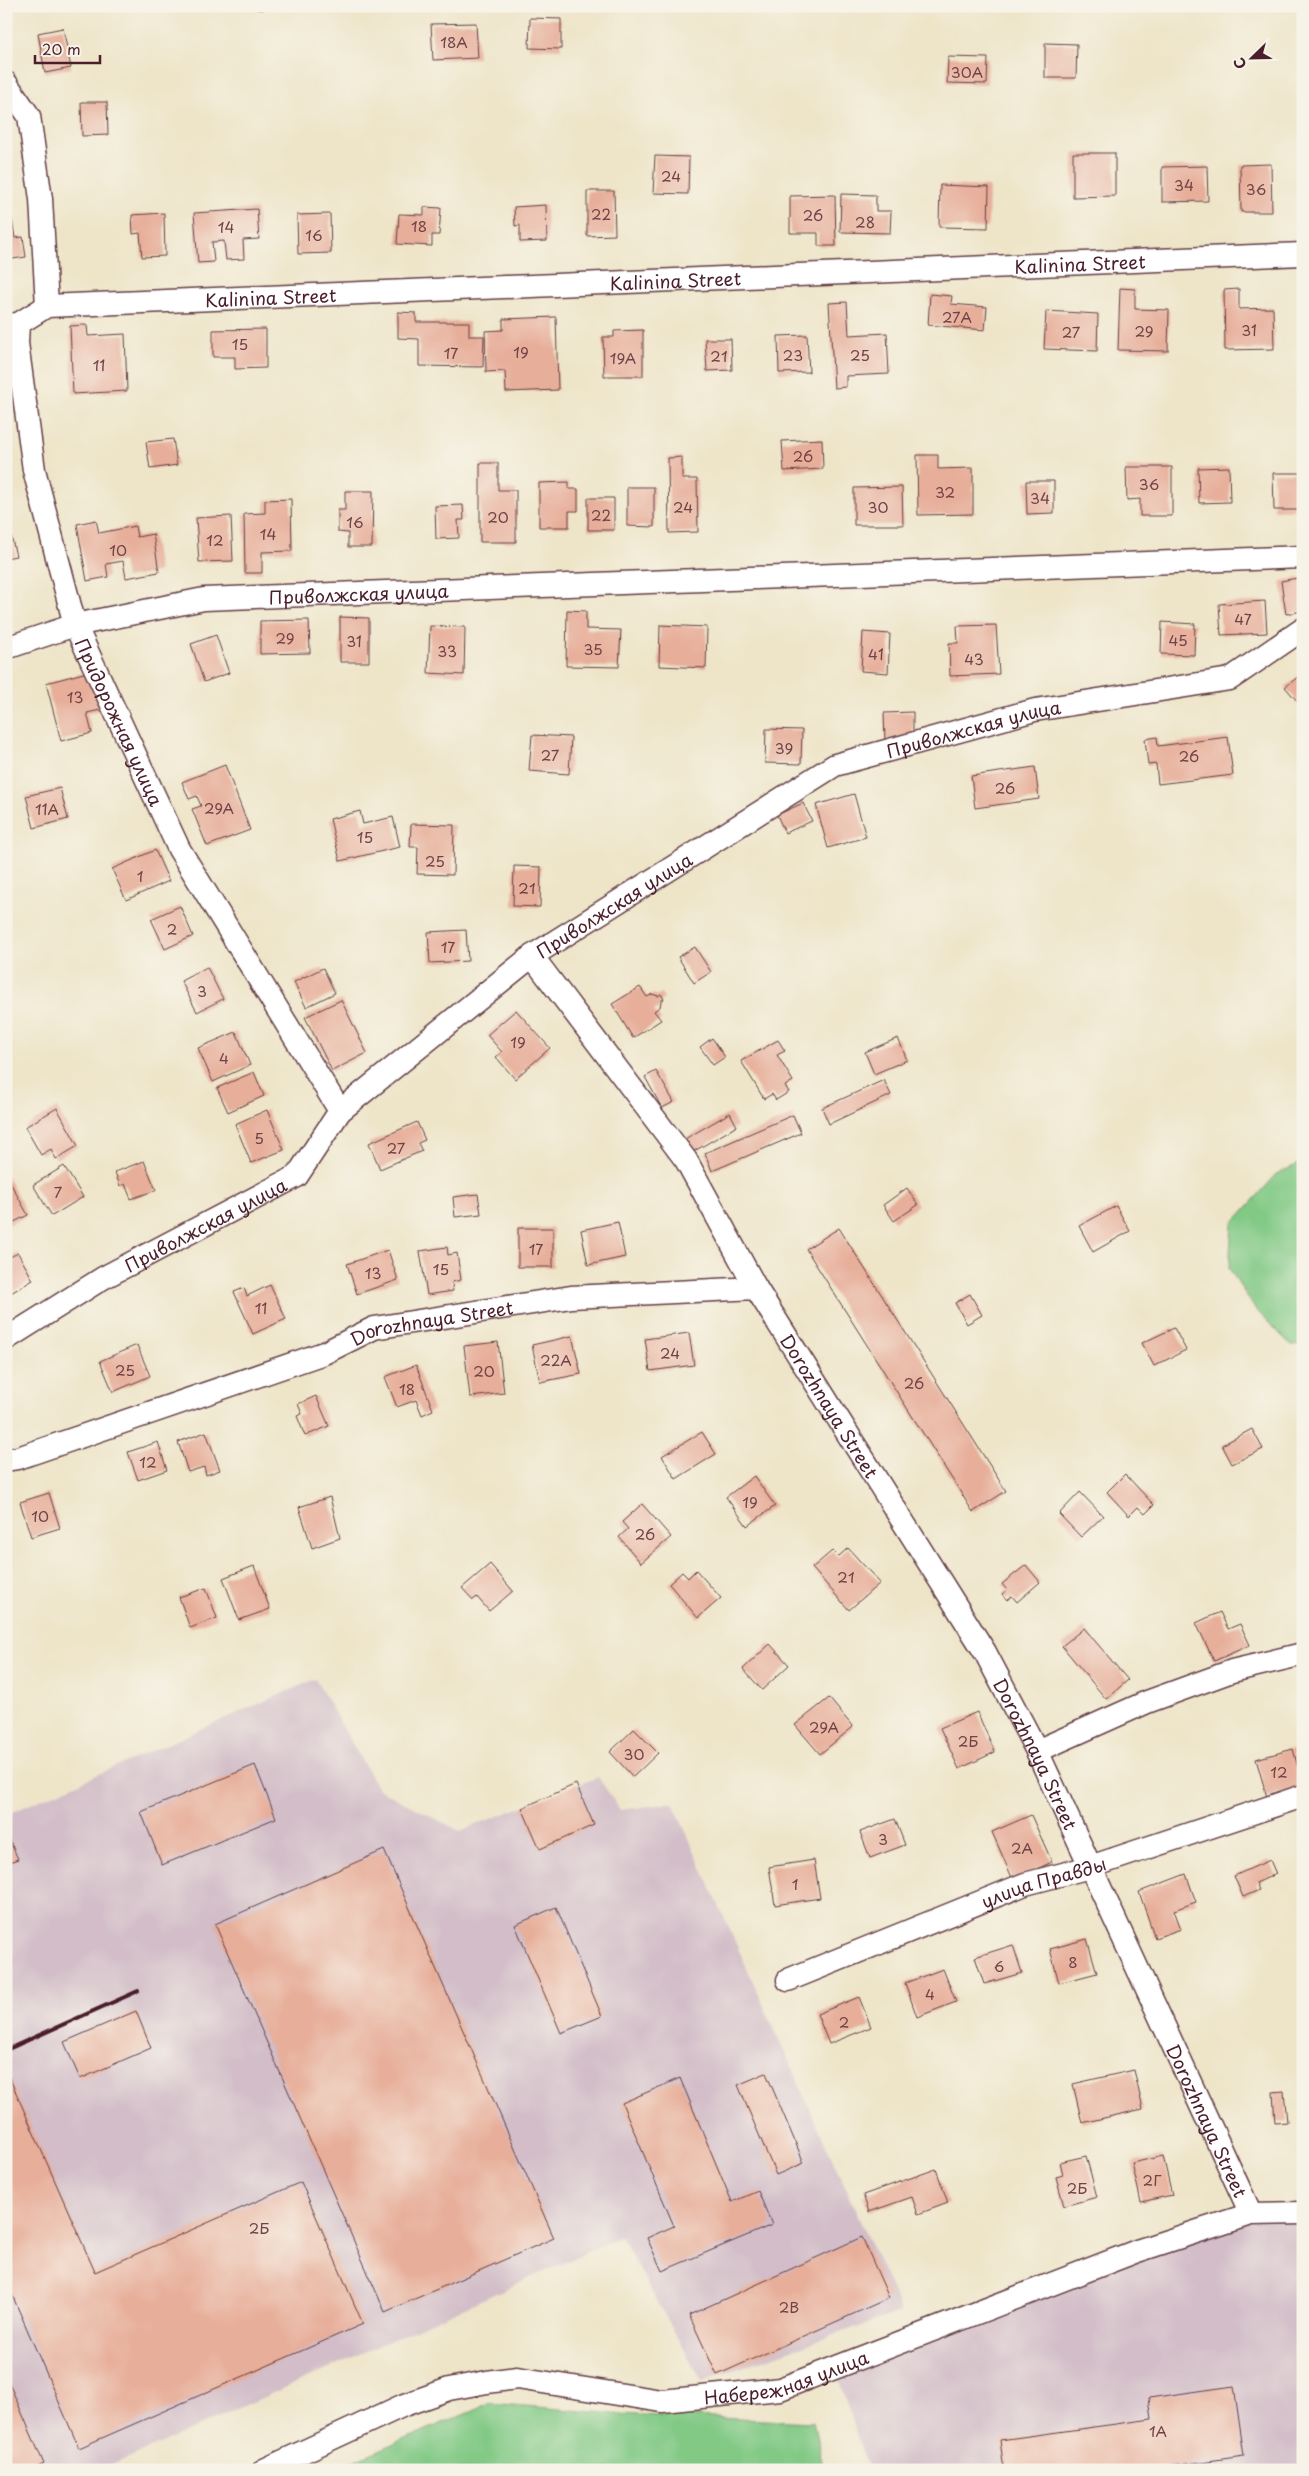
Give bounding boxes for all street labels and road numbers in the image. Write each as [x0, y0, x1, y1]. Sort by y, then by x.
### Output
street label: Kalinina Street [1014, 247, 1146, 279]
street label: Kalinina Street [609, 264, 742, 296]
street label: Kalinina Street [204, 281, 337, 313]
street label: Приволжская улица [268, 576, 450, 610]
street label: Придорожная улица [69, 633, 171, 811]
street label: Приволжская улица [883, 693, 1063, 764]
street label: Приволжская улица [530, 845, 697, 964]
street label: Приволжская улица [119, 1170, 292, 1278]
street label: Dorozhnaya Street [345, 1293, 515, 1352]
street label: Dorozhnaya Street [774, 1328, 886, 1483]
street label: Dorozhnaya Street [987, 1673, 1085, 1834]
street label: улица Правды [977, 1849, 1109, 1914]
street label: Dorozhnaya Street [1161, 2039, 1255, 2201]
street label: Набережная улица [703, 2342, 873, 2410]

